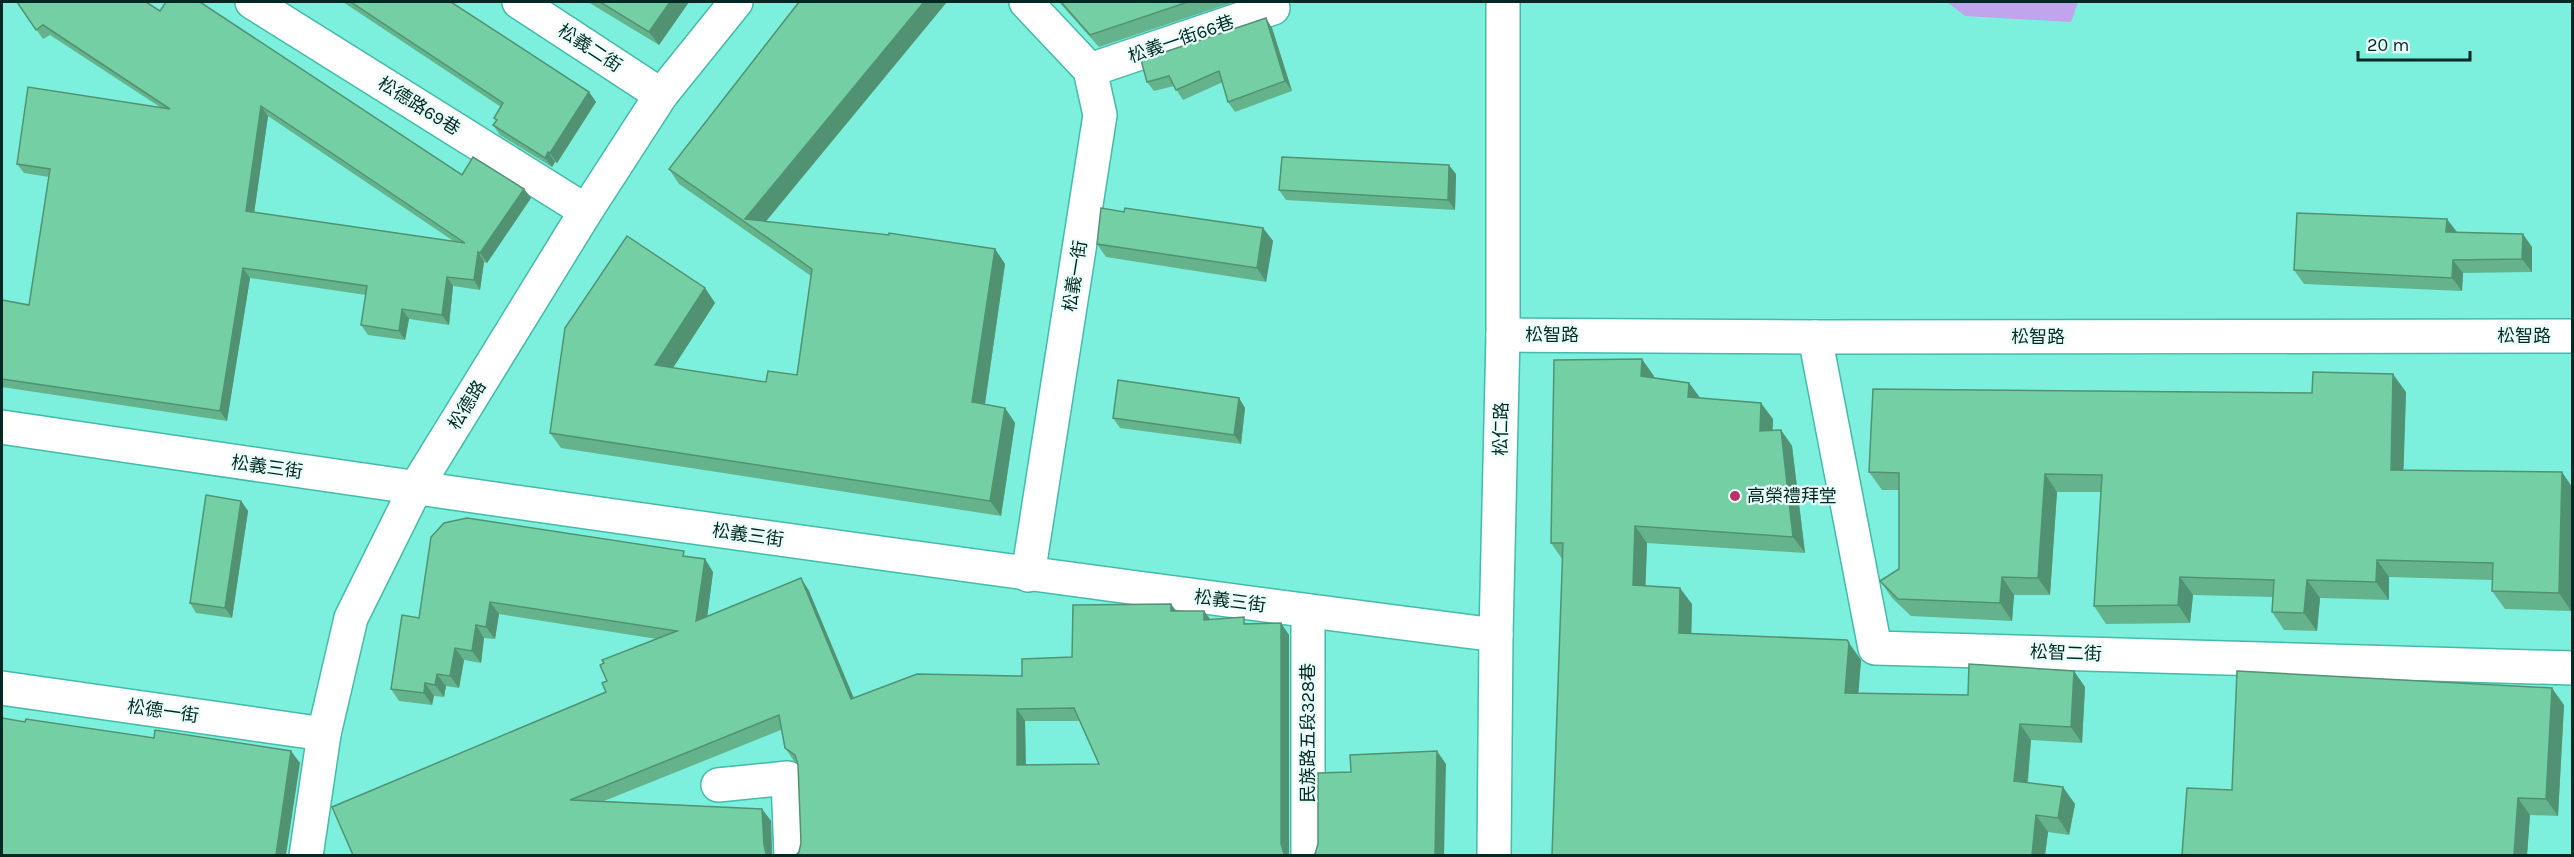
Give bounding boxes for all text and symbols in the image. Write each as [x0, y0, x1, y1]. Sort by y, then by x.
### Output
street label: 松義一街66巷 [1125, 11, 1237, 67]
street label: 松義二街 [554, 19, 626, 77]
scale bar [2358, 24, 2470, 62]
text: 20 m [2367, 34, 2409, 56]
street label: 松德路69巷 [374, 72, 464, 140]
street label: 松義一街 [1059, 239, 1091, 313]
street label: 松智路 [1525, 324, 1579, 346]
street label: 松智路 [2497, 325, 2551, 347]
street label: 松智路 [2011, 326, 2065, 348]
street label: 松德路 [443, 376, 491, 434]
street label: 松仁路 [1490, 402, 1512, 456]
street label: 松義三街 [230, 451, 304, 483]
place label: 高榮禮拜堂 [1747, 485, 1837, 507]
marker: 高榮禮拜堂 [1728, 489, 1742, 503]
street label: 松義三街 [711, 519, 785, 551]
street label: 松義三街 [1193, 586, 1267, 616]
street label: 松智二街 [2030, 641, 2102, 665]
street label: 民族路五段328巷 [1297, 663, 1319, 803]
street label: 松德一街 [126, 695, 200, 727]

